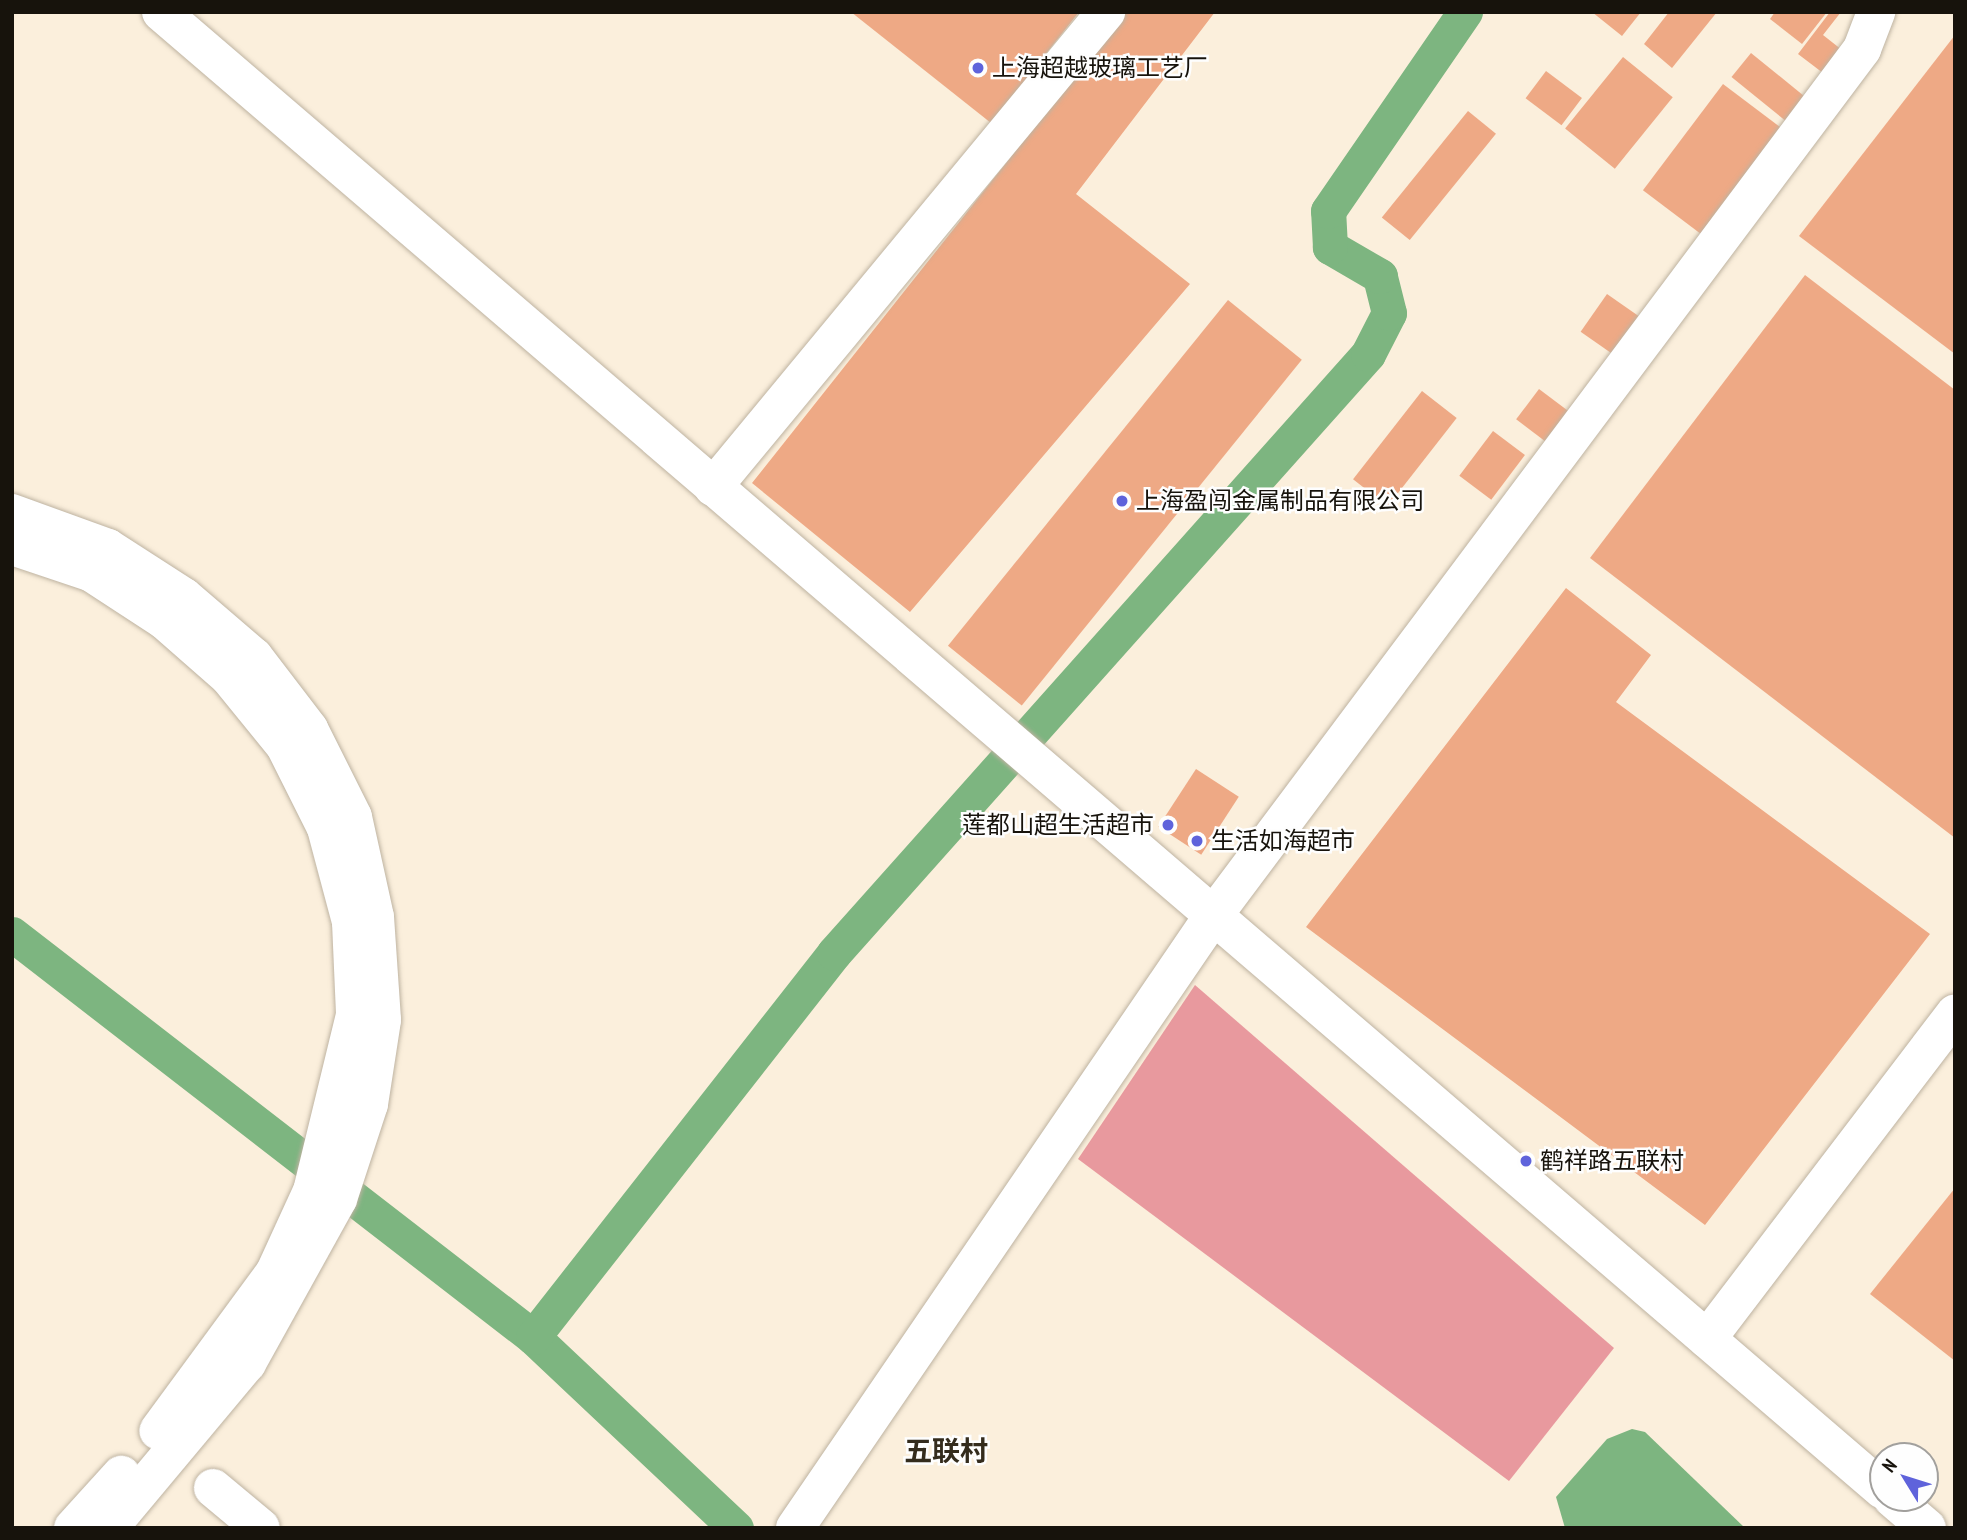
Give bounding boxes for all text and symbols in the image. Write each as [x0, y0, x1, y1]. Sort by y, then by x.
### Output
place label: 上海超越玻璃工艺厂 [992, 54, 1208, 82]
marker: 上海超越玻璃工艺厂 [970, 60, 986, 76]
place label: 上海盈闯金属制品有限公司 [1136, 487, 1424, 515]
marker: 上海盈闯金属制品有限公司 [1114, 493, 1130, 509]
place label: 莲都山超生活超市 [962, 811, 1154, 839]
marker: 莲都山超生活超市 [1160, 817, 1176, 833]
place label: 生活如海超市 [1211, 827, 1355, 855]
marker: 生活如海超市 [1189, 833, 1205, 849]
place label: 鹤祥路五联村 [1540, 1147, 1684, 1175]
marker: 鹤祥路五联村 [1518, 1153, 1534, 1169]
district label: 五联村 [904, 1434, 988, 1468]
north arrow [1869, 1442, 1939, 1512]
text: N [1876, 1454, 1902, 1477]

